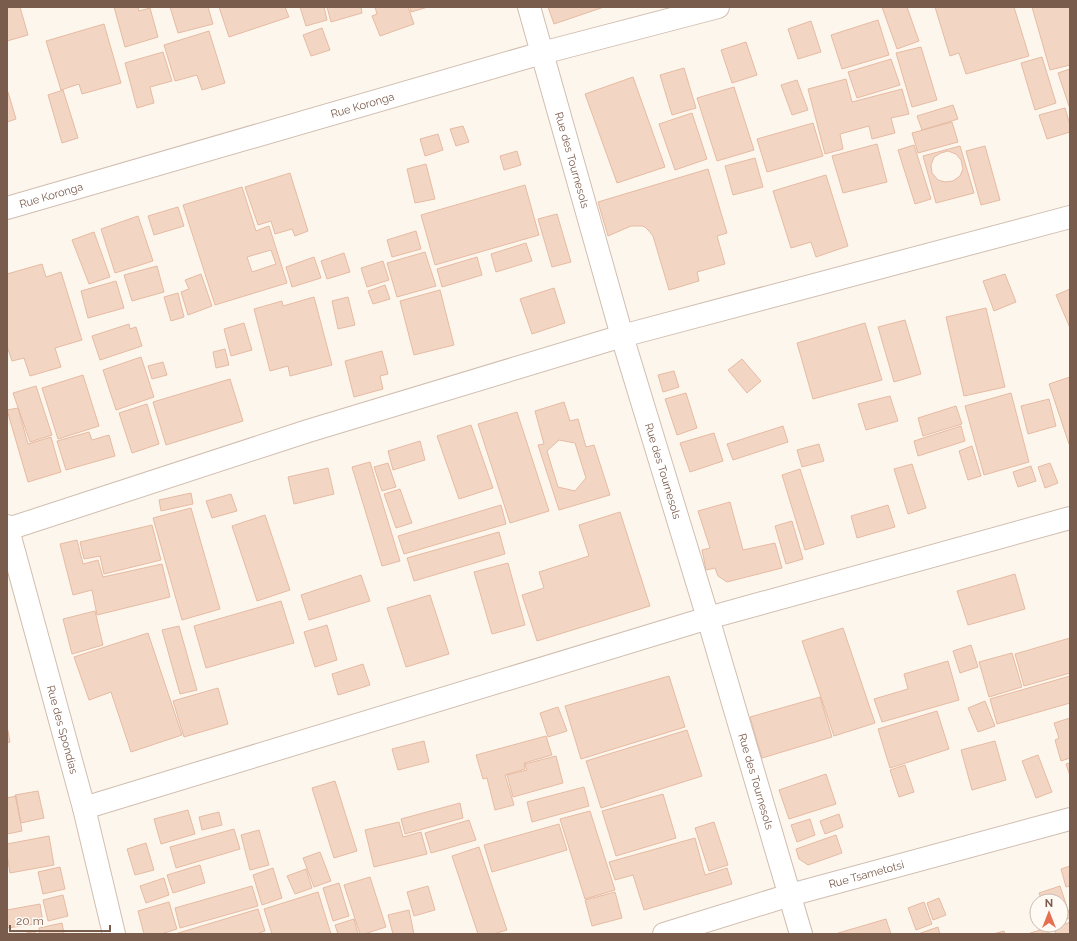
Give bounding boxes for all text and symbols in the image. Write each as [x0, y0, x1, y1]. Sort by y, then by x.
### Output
street label: Rue Koronga [329, 90, 396, 120]
street label: Rue des Tournesols [552, 110, 592, 210]
street label: Rue Koronga [18, 180, 85, 211]
street label: Rue des Tournesols [642, 421, 684, 521]
street label: Rue des Spondias [44, 684, 81, 775]
street label: Rue des Tournesols [736, 732, 776, 831]
street label: Rue Tsametotsi [827, 858, 905, 891]
north arrow [1029, 893, 1069, 933]
text: N [1045, 897, 1053, 910]
scale bar [10, 907, 110, 933]
text: 20 m [16, 914, 44, 928]

